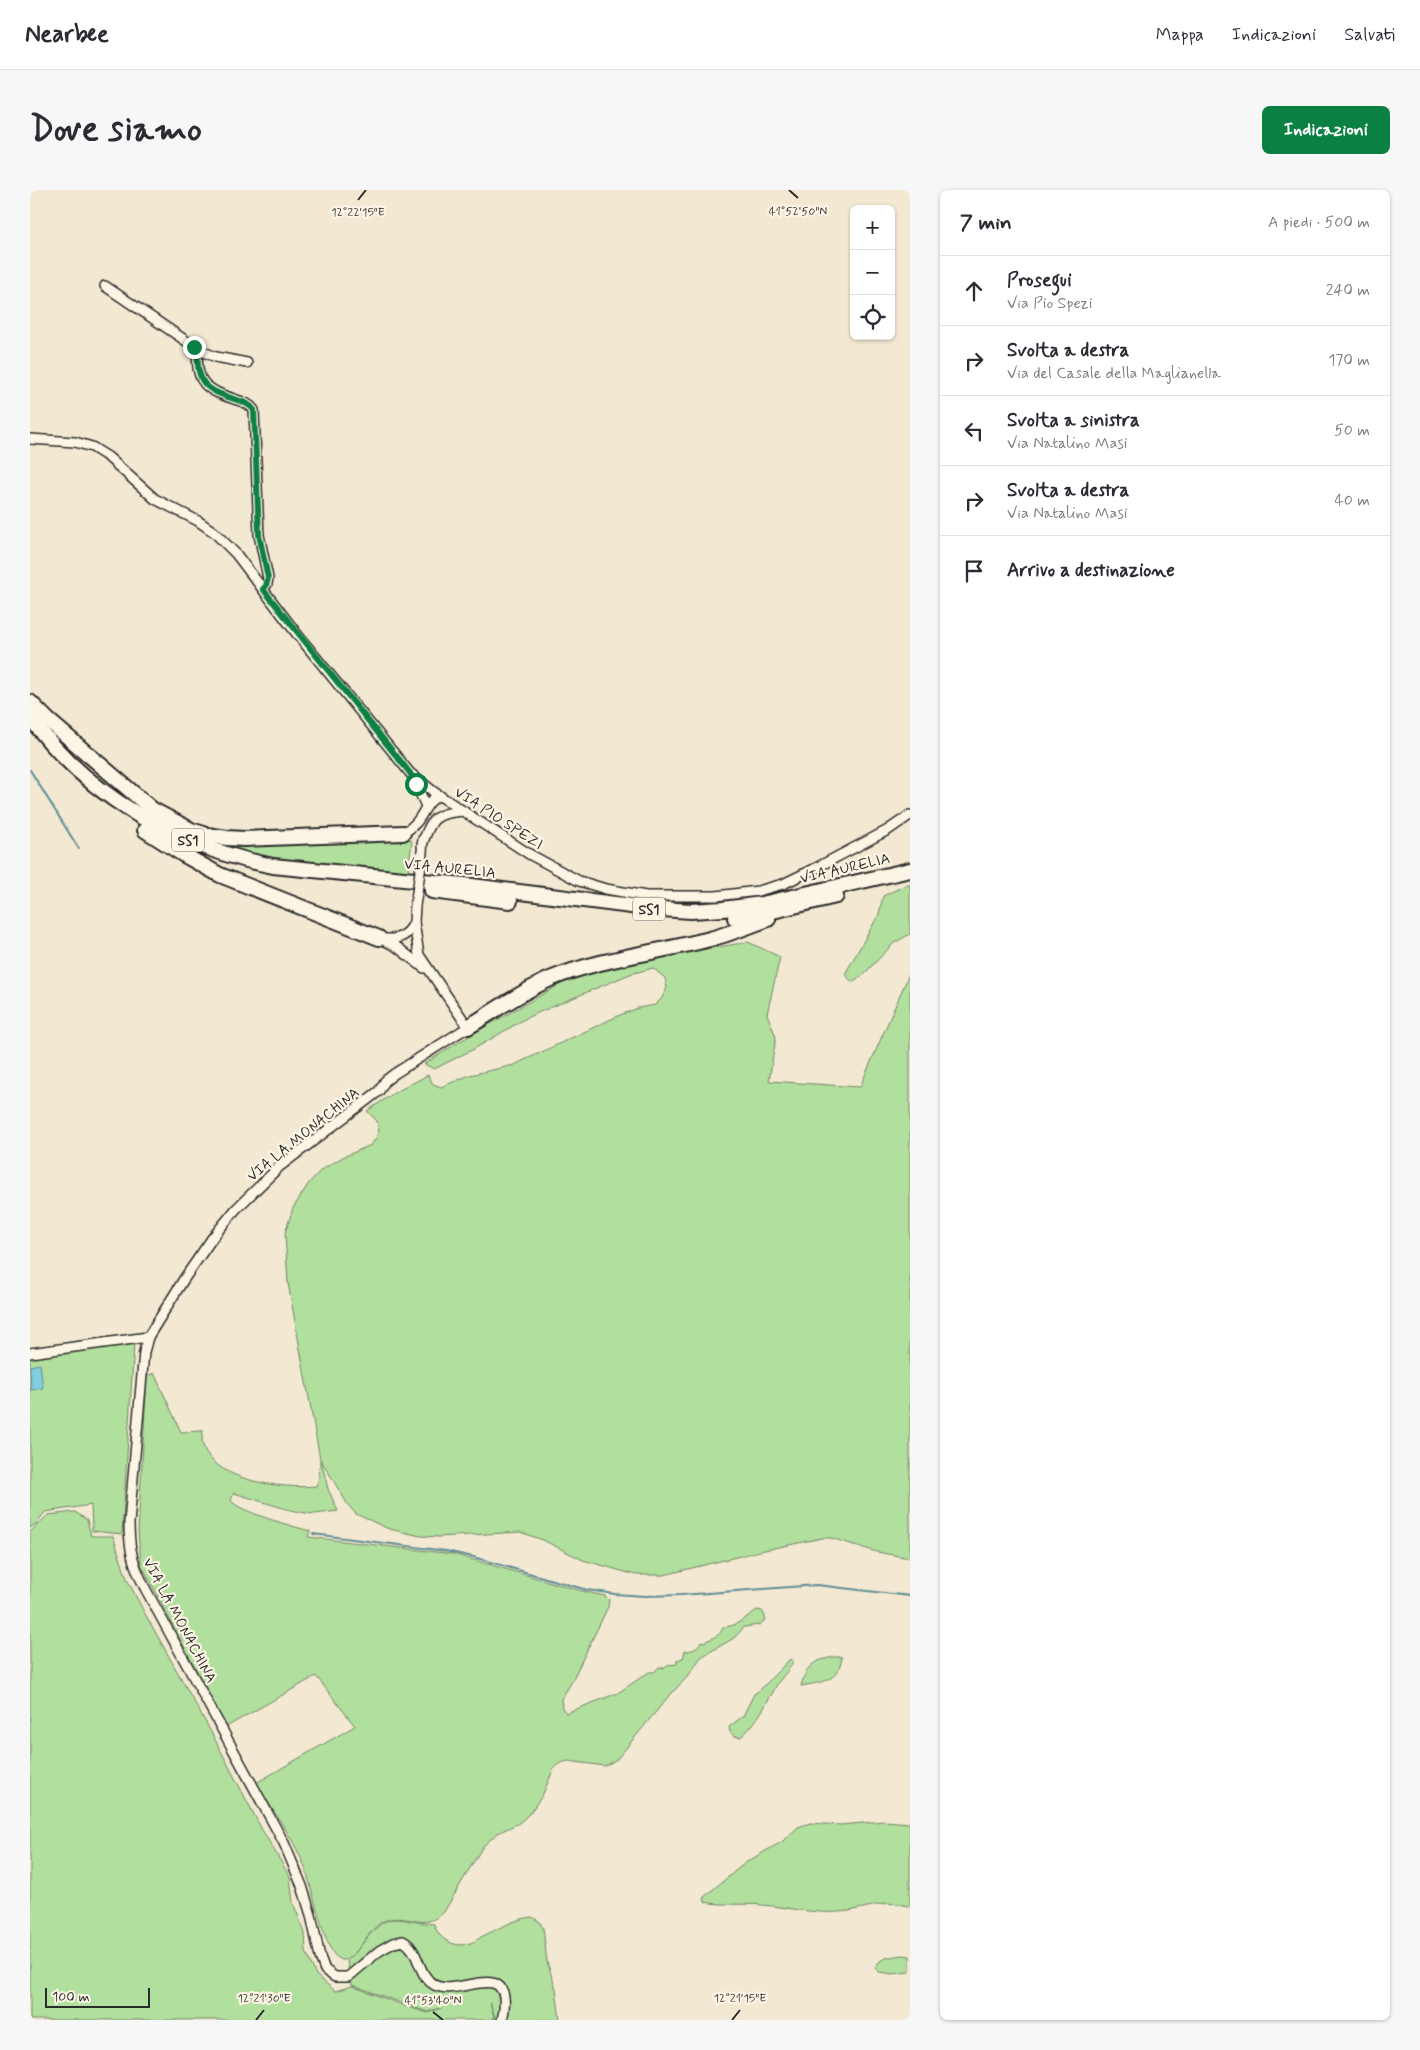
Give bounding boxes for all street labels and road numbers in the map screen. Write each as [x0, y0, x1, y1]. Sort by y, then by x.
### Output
street label: VIA PIO SPEZI [450, 783, 547, 855]
road number: SS1 [172, 828, 204, 852]
street label: VIA AURELIA [798, 849, 892, 889]
street label: VIA AURELIA [403, 854, 497, 884]
road number: SS1 [633, 898, 665, 921]
street label: VIA LA MONACHINA [243, 1083, 364, 1186]
street label: VIA LA MONACHINA [138, 1554, 221, 1687]

